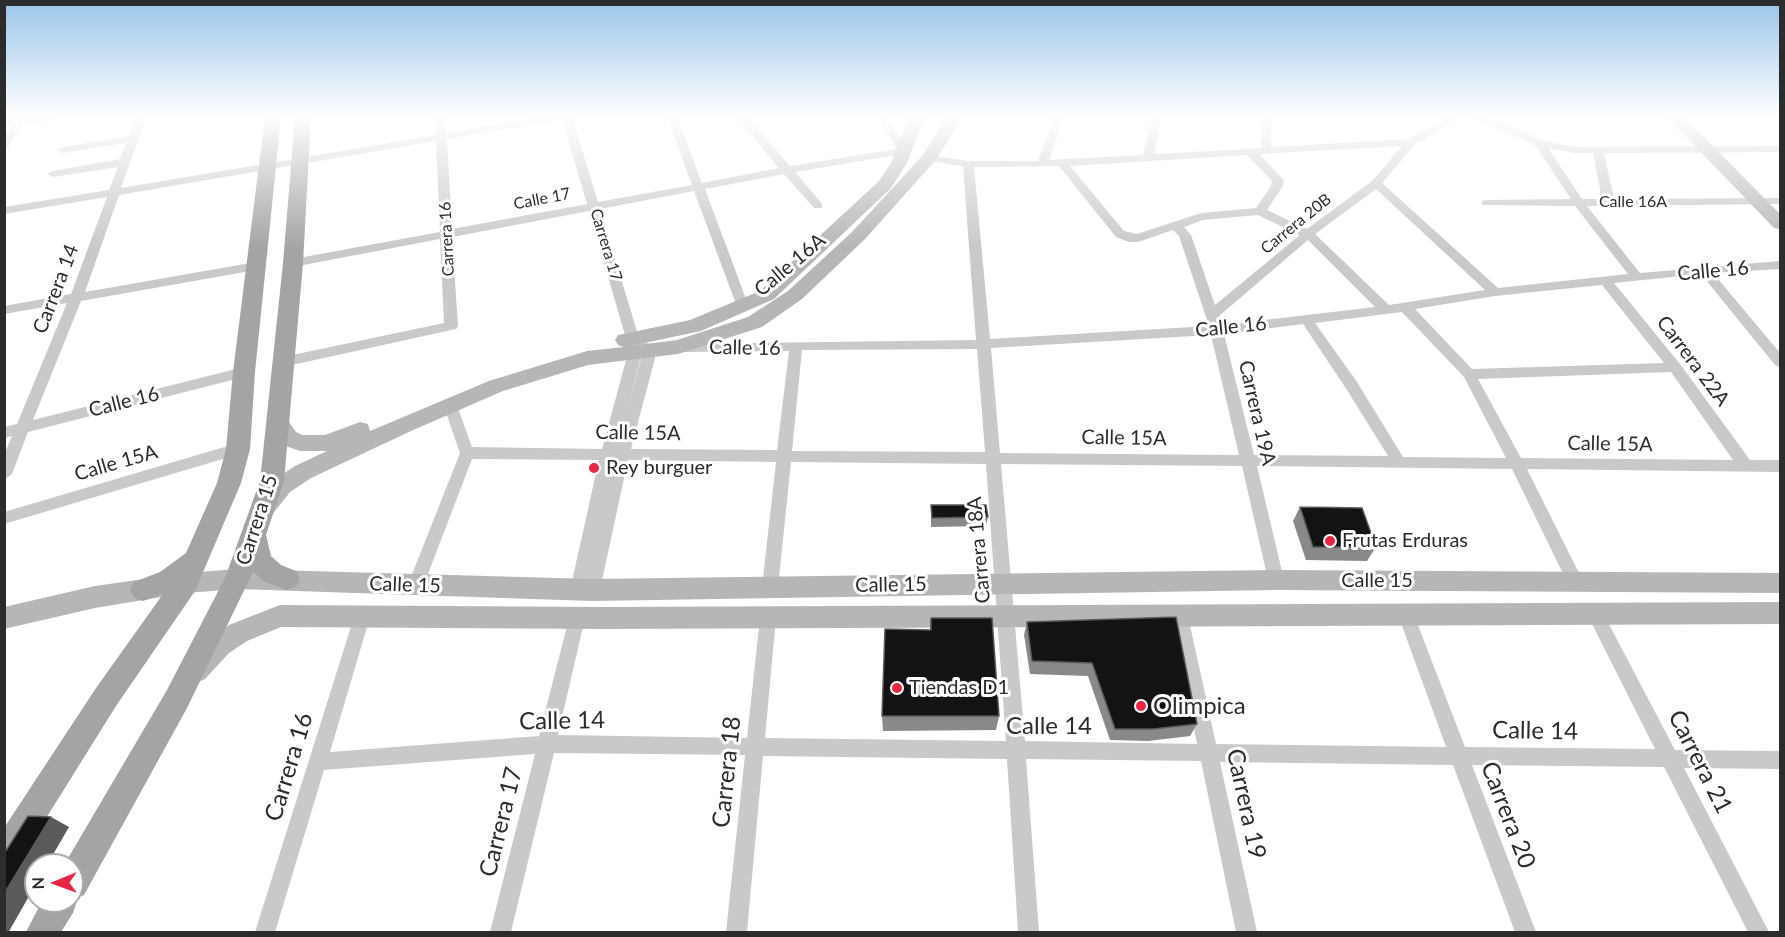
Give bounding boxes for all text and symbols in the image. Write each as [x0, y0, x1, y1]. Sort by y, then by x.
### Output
street label: Calle 17 [512, 184, 572, 214]
street label: Carrera 20B [1257, 190, 1335, 258]
street label: Calle 16A [1599, 192, 1667, 212]
street label: Carrera 16 [435, 201, 459, 277]
street label: Carrera 17 [586, 206, 626, 284]
street label: Calle 16A [750, 228, 830, 302]
street label: Carrera 14 [28, 241, 84, 337]
street label: Calle 16 [1676, 256, 1750, 286]
street label: Calle 16 [1194, 311, 1268, 343]
street label: Carrera 22A [1651, 311, 1735, 411]
street label: Calle 16 [709, 335, 781, 361]
street label: Carrera 19A [1233, 358, 1281, 468]
street label: Calle 16 [86, 382, 162, 422]
street label: Calle 15A [595, 420, 681, 446]
street label: Calle 15A [1081, 425, 1167, 451]
street label: Calle 15A [1567, 431, 1653, 457]
street label: Calle 15A [72, 440, 160, 486]
place label: Rey burguer [606, 456, 712, 480]
marker: Rey burguer [587, 461, 601, 475]
street label: Carrera 15 [231, 472, 283, 568]
street label: Carrera 18A [962, 496, 996, 604]
place label: Frutas Erduras [1342, 529, 1468, 553]
marker: Frutas Erduras [1323, 534, 1337, 548]
street label: Calle 15 [1341, 569, 1413, 593]
street label: Calle 15 [369, 572, 441, 598]
street label: Calle 15 [855, 572, 927, 598]
place label: Tiendas D1 [909, 676, 1009, 700]
marker: Tiendas D1 [890, 681, 904, 695]
place label: Olimpica [1153, 692, 1246, 720]
marker: Olimpica [1134, 699, 1148, 713]
street label: Calle 14 [519, 706, 605, 736]
street label: Carrera 21 [1662, 706, 1738, 818]
street label: Carrera 16 [259, 709, 319, 825]
street label: Calle 14 [1006, 712, 1092, 740]
street label: Carrera 18 [707, 715, 747, 829]
street label: Calle 14 [1492, 716, 1578, 746]
street label: Carrera 19 [1220, 746, 1272, 862]
street label: Carrera 20 [1474, 758, 1542, 872]
street label: Carrera 17 [473, 764, 529, 880]
north arrow [24, 853, 84, 913]
text: N [28, 877, 47, 890]

